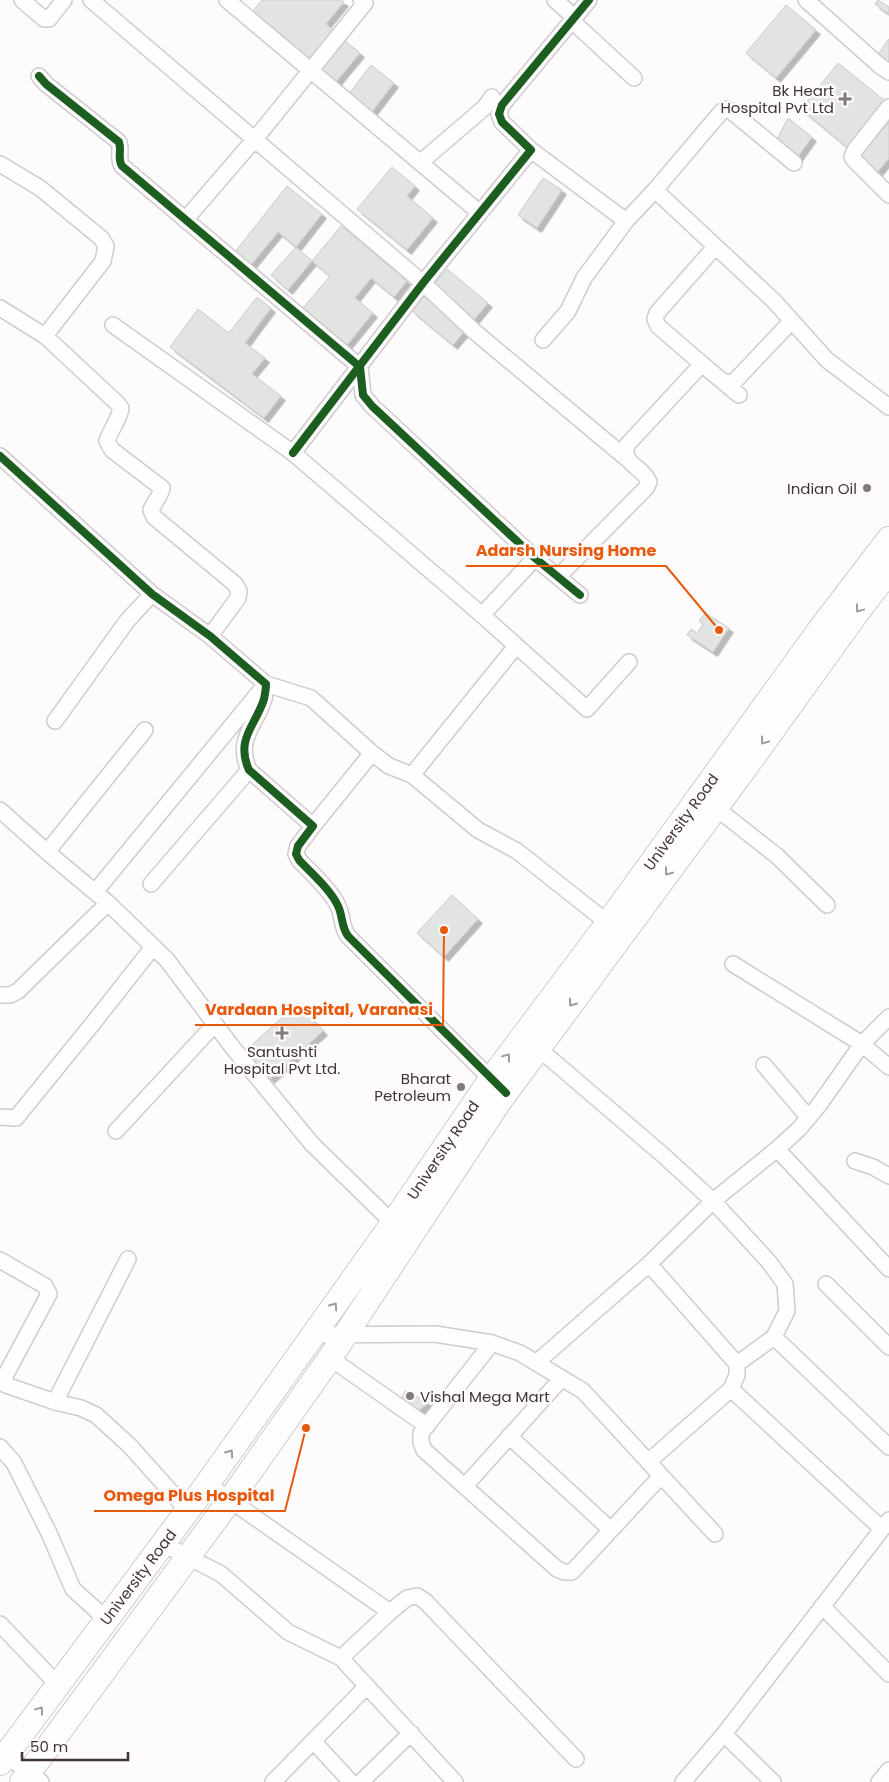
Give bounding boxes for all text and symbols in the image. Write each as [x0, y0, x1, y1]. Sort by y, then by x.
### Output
place label: Bk Heart Hospital Pvt Ltd [720, 80, 834, 118]
marker: Bk Heart Hospital Pvt Ltd [838, 92, 852, 106]
place label: Indian Oil [787, 478, 857, 499]
marker: Indian Oil [861, 482, 873, 494]
callout: Adarsh Nursing Home [466, 535, 666, 566]
text: Adarsh Nursing Home [476, 539, 656, 562]
one-way arrow [856, 603, 865, 613]
one-way arrow [761, 735, 770, 745]
street label: University Road [639, 769, 723, 875]
one-way arrow [665, 866, 674, 876]
callout: Vardaan Hospital, Varanasi [195, 994, 443, 1025]
one-way arrow [569, 997, 577, 1006]
text: Vardaan Hospital, Varanasi [205, 998, 433, 1021]
marker: Santushti Hospital Pvt Ltd. [275, 1026, 289, 1040]
place label: Santushti Hospital Pvt Ltd. [224, 1041, 340, 1079]
one-way arrow [501, 1054, 509, 1063]
place label: Bharat Petroleum [374, 1068, 451, 1106]
marker: Bharat Petroleum [455, 1081, 467, 1093]
street label: University Road [402, 1096, 484, 1204]
one-way arrow [328, 1302, 337, 1312]
place label: Vishal Mega Mart [420, 1386, 550, 1407]
marker: Vishal Mega Mart [404, 1390, 416, 1402]
one-way arrow [224, 1449, 233, 1458]
callout: Omega Plus Hospital [94, 1480, 285, 1511]
text: Omega Plus Hospital [104, 1484, 274, 1507]
street label: University Road [95, 1525, 181, 1629]
one-way arrow [34, 1707, 42, 1716]
scale bar [22, 1730, 129, 1762]
text: 50 m [30, 1736, 68, 1757]

